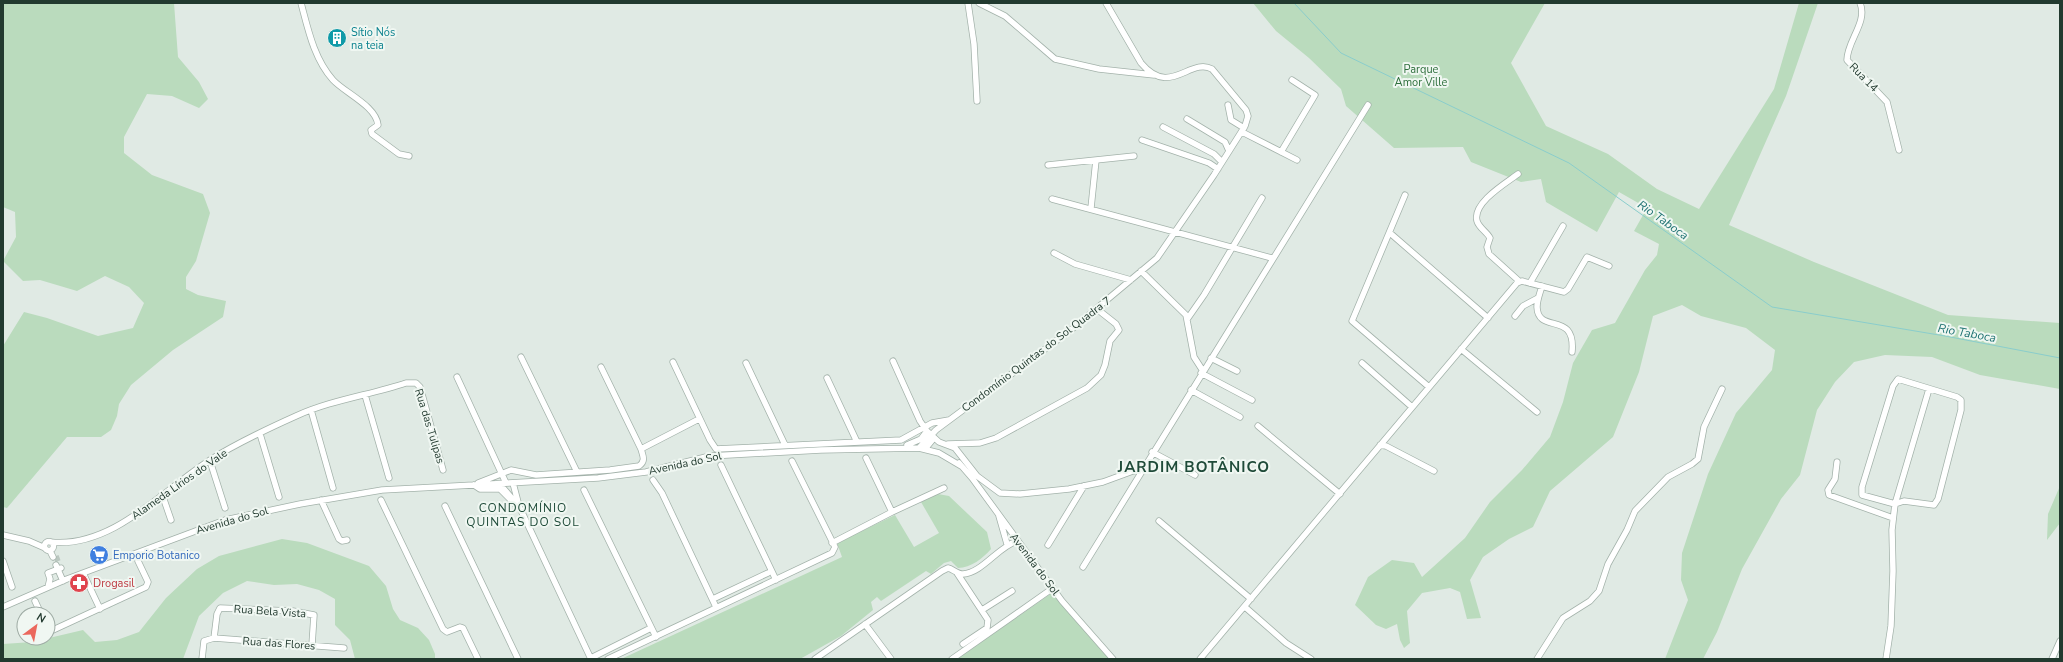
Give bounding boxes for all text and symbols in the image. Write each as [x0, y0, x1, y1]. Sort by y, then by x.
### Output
place label: Sítio Nós na teia [351, 25, 395, 53]
building icon: Sítio Nós na teia [326, 27, 348, 49]
street label: Rua 14 [1846, 60, 1882, 95]
park label: Parque Amor Ville [1395, 62, 1448, 90]
water label: Rio Taboca [1634, 197, 1692, 243]
street label: Condomínio Quintas do Sol Quadra 7 [959, 293, 1114, 415]
water label: Rio Taboca [1937, 320, 1997, 346]
street label: Rua das Tulipas [411, 387, 448, 466]
street label: Alameda Lírios do Vale [128, 446, 230, 523]
street label: Avenida do Sol [647, 448, 724, 479]
district label: JARDIM BOTÂNICO [1117, 457, 1270, 477]
district label: CONDOMÍNIO QUINTAS DO SOL [466, 500, 580, 530]
street label: Avenida do Sol [194, 503, 271, 538]
street label: Avenida do Sol [1006, 530, 1063, 599]
supermarket icon: Emporio Botanico [88, 544, 110, 566]
place label: Emporio Botanico [113, 548, 200, 563]
pharmacy icon: Drogasil [68, 572, 90, 594]
place label: Drogasil [93, 576, 135, 591]
street label: Rua Bela Vista [233, 601, 307, 622]
north arrow [16, 606, 56, 646]
text: N [34, 609, 49, 626]
street label: Rua das Flores [242, 633, 316, 654]

